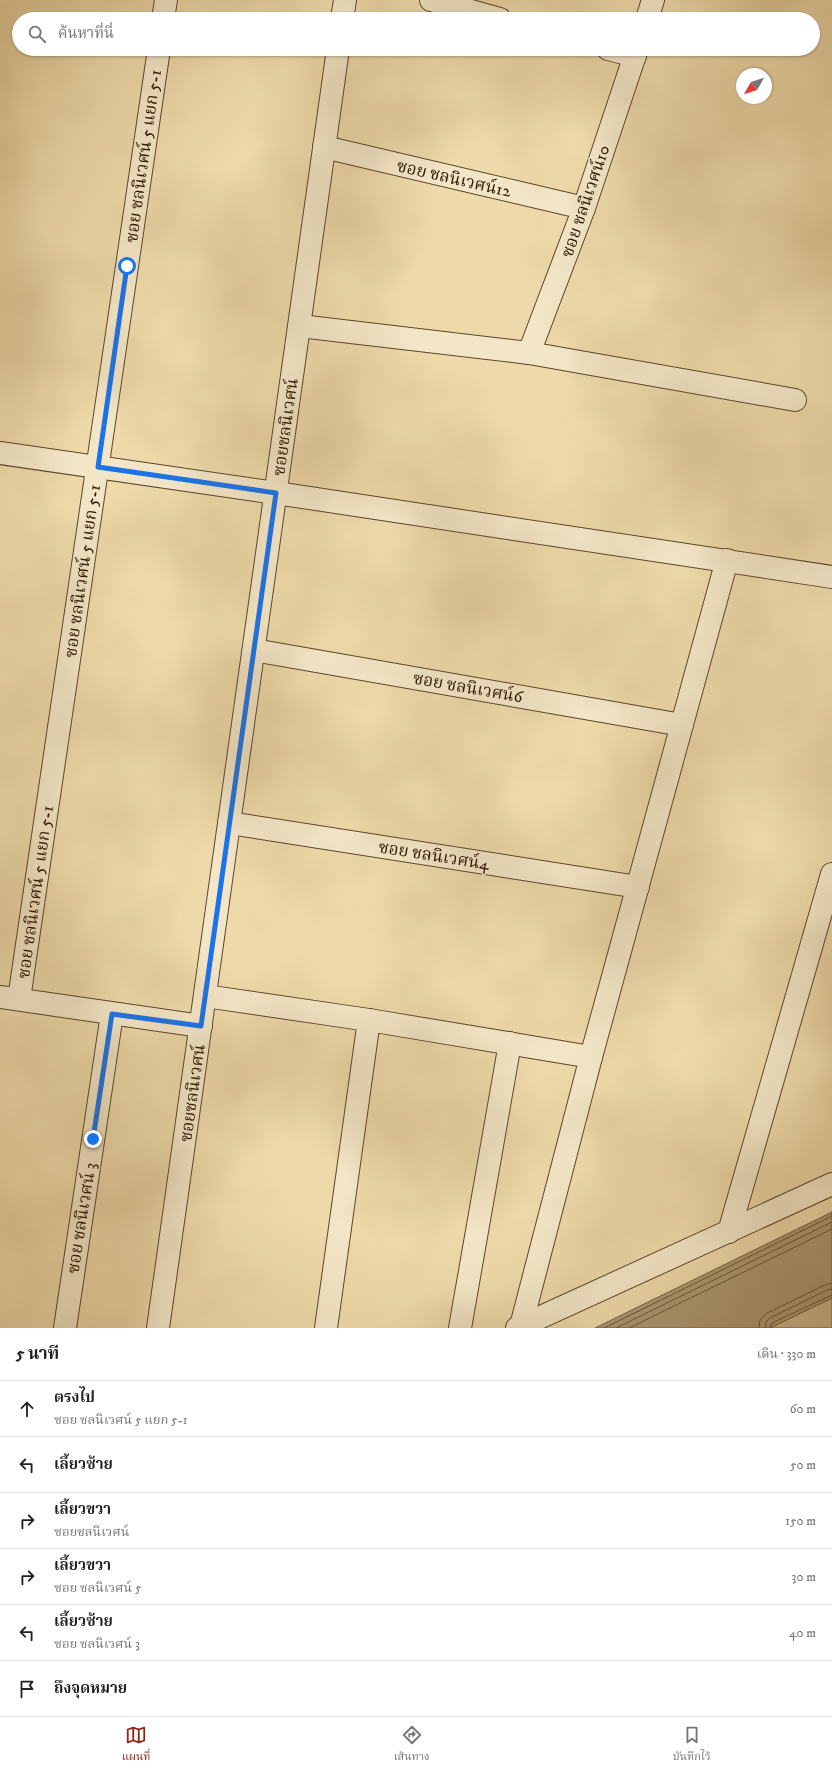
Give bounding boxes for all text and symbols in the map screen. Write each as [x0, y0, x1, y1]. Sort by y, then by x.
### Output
search box [12, 12, 820, 56]
icon: search [26, 23, 48, 45]
text: ค้นหาที่นี่ [58, 24, 114, 43]
street label: ซอย ชลนิเวศน์ 5 แยก 5-1 [120, 68, 167, 244]
north arrow [736, 68, 772, 104]
street label: ซอย ชลนิเวศน์10 [555, 142, 615, 260]
street label: ซอย ชลนิเวศน์12 [394, 154, 514, 203]
route start [118, 257, 136, 275]
street label: ซอยชลนิเวศน์ [267, 377, 304, 477]
street label: ซอย ชลนิเวศน์ 5 แยก 5-1 [59, 483, 106, 659]
street label: ซอย ชลนิเวศน์6 [411, 667, 526, 709]
street label: ซอย ชลนิเวศน์ 5 แยก 5-1 [12, 804, 59, 980]
street label: ซอย ชลนิเวศน์4 [377, 835, 492, 876]
street label: ซอยชลนิเวศน์ [174, 1043, 211, 1143]
route end [84, 1130, 102, 1148]
street label: ซอย ชลนิเวศน์ 3 [61, 1161, 102, 1275]
text: 5 นาที [16, 1343, 59, 1365]
text: เดิน · 330 m [757, 1346, 816, 1362]
text: ตรงไป [54, 1388, 95, 1407]
icon: ahead [16, 1398, 38, 1420]
text: 60 m [790, 1401, 816, 1417]
text: ซอย ชลนิเวศน์ 5 แยก 5-1 [54, 1412, 188, 1428]
icon: left [16, 1454, 38, 1476]
text: เลี้ยวซ้าย [54, 1455, 113, 1474]
text: 50 m [790, 1457, 816, 1473]
text: เลี้ยวขวา [54, 1500, 111, 1519]
icon: right [16, 1510, 38, 1532]
text: 150 m [785, 1513, 816, 1529]
text: ซอยชลนิเวศน์ [54, 1524, 129, 1540]
text: เลี้ยวขวา [54, 1556, 111, 1575]
icon: right [16, 1566, 38, 1588]
text: 30 m [792, 1569, 816, 1585]
text: ซอย ชลนิเวศน์ 5 [54, 1580, 141, 1596]
text: เลี้ยวซ้าย [54, 1612, 113, 1631]
icon: left [16, 1622, 38, 1644]
text: 40 m [789, 1625, 816, 1641]
text: ซอย ชลนิเวศน์ 3 [54, 1636, 140, 1652]
icon: arrive [16, 1678, 38, 1700]
text: ถึงจุดหมาย [54, 1679, 127, 1698]
tab: แผนที่ [122, 1724, 150, 1766]
tab: เส้นทาง [394, 1724, 430, 1766]
tab: บันทึกไว้ [673, 1724, 710, 1766]

